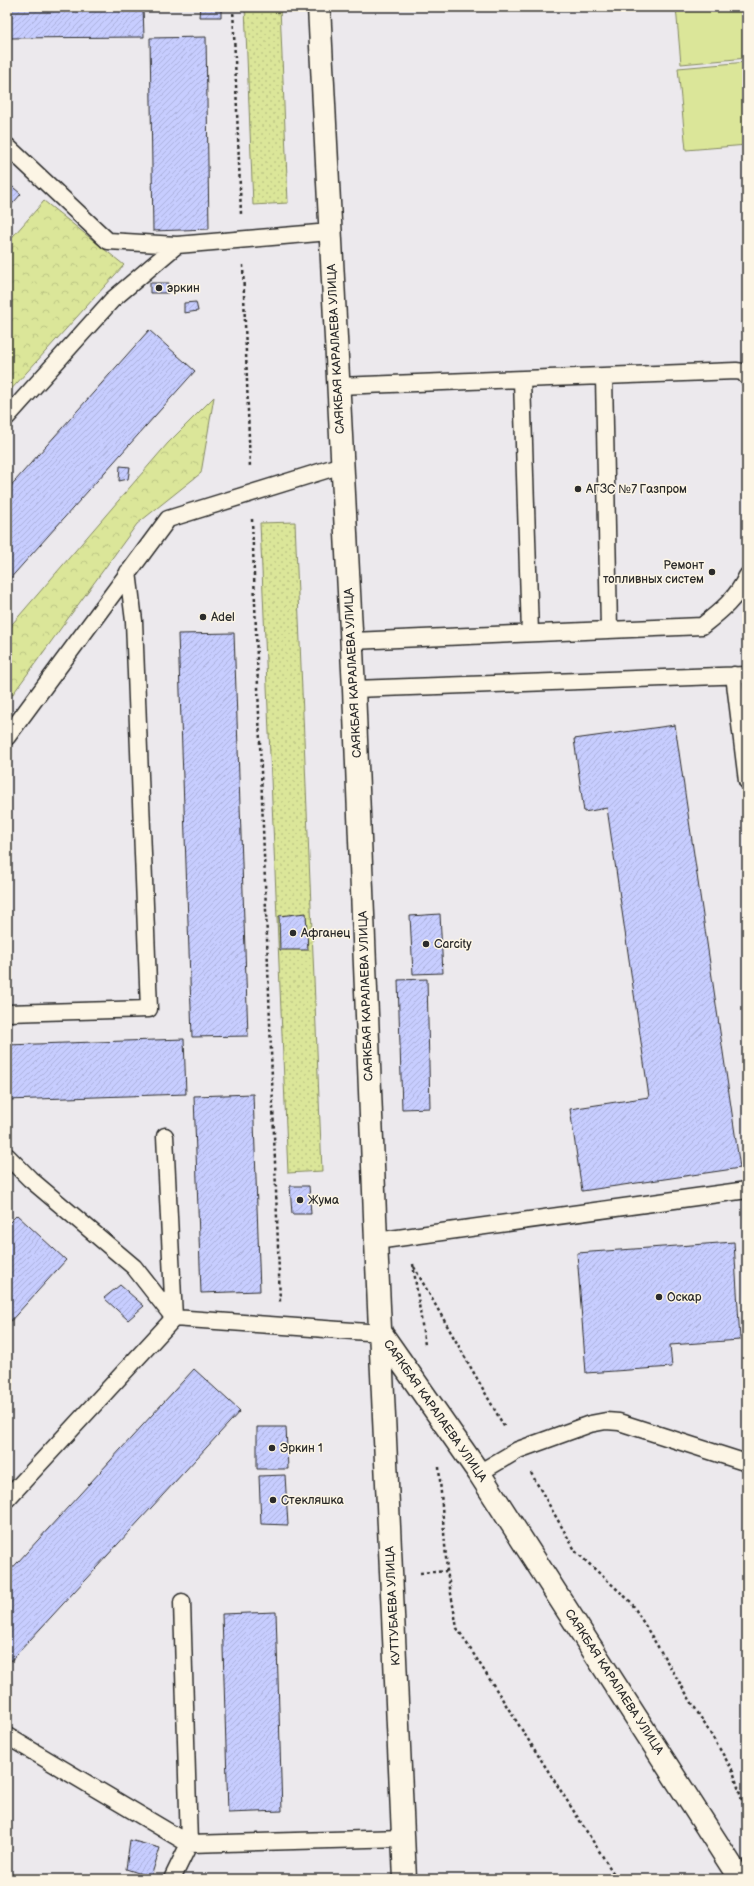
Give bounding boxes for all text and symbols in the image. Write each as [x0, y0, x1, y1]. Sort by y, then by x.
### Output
street label: САЯКБАЯ КАРАЛАЕВА УЛИЦА [324, 263, 348, 434]
place label: эркин [167, 281, 200, 296]
marker: эркин [154, 283, 164, 293]
place label: АГЗС №7 Газпром [585, 482, 687, 497]
marker: АГЗС №7 Газпром [573, 484, 583, 494]
place label: Ремонт топливных систем [603, 558, 704, 587]
marker: Ремонт топливных систем [707, 567, 717, 577]
street label: САЯКБАЯ КАРАЛАЕВА УЛИЦА [341, 587, 365, 758]
place label: Adel [211, 610, 235, 625]
marker: Adel [198, 612, 208, 622]
street label: САЯКБАЯ КАРАЛАЕВА УЛИЦА [356, 910, 376, 1081]
place label: Афганец [300, 926, 350, 941]
marker: Афганец [288, 928, 298, 938]
place label: Carcity [434, 937, 472, 952]
marker: Carcity [421, 939, 431, 949]
place label: Жума [308, 1193, 339, 1208]
marker: Жума [295, 1195, 305, 1205]
place label: Оскар [667, 1290, 702, 1305]
marker: Оскар [654, 1292, 664, 1302]
street label: САЯКБАЯ КАРАЛАЕВА УЛИЦА [380, 1337, 490, 1486]
place label: Эркин 1 [280, 1441, 323, 1456]
marker: Эркин 1 [267, 1443, 277, 1453]
place label: Стекляшка [281, 1493, 344, 1508]
marker: Стекляшка [268, 1495, 278, 1505]
street label: КУТТУБАЕВА УЛИЦА [382, 1545, 404, 1666]
street label: САЯКБАЯ КАРАЛАЕВА УЛИЦА [561, 1606, 667, 1758]

